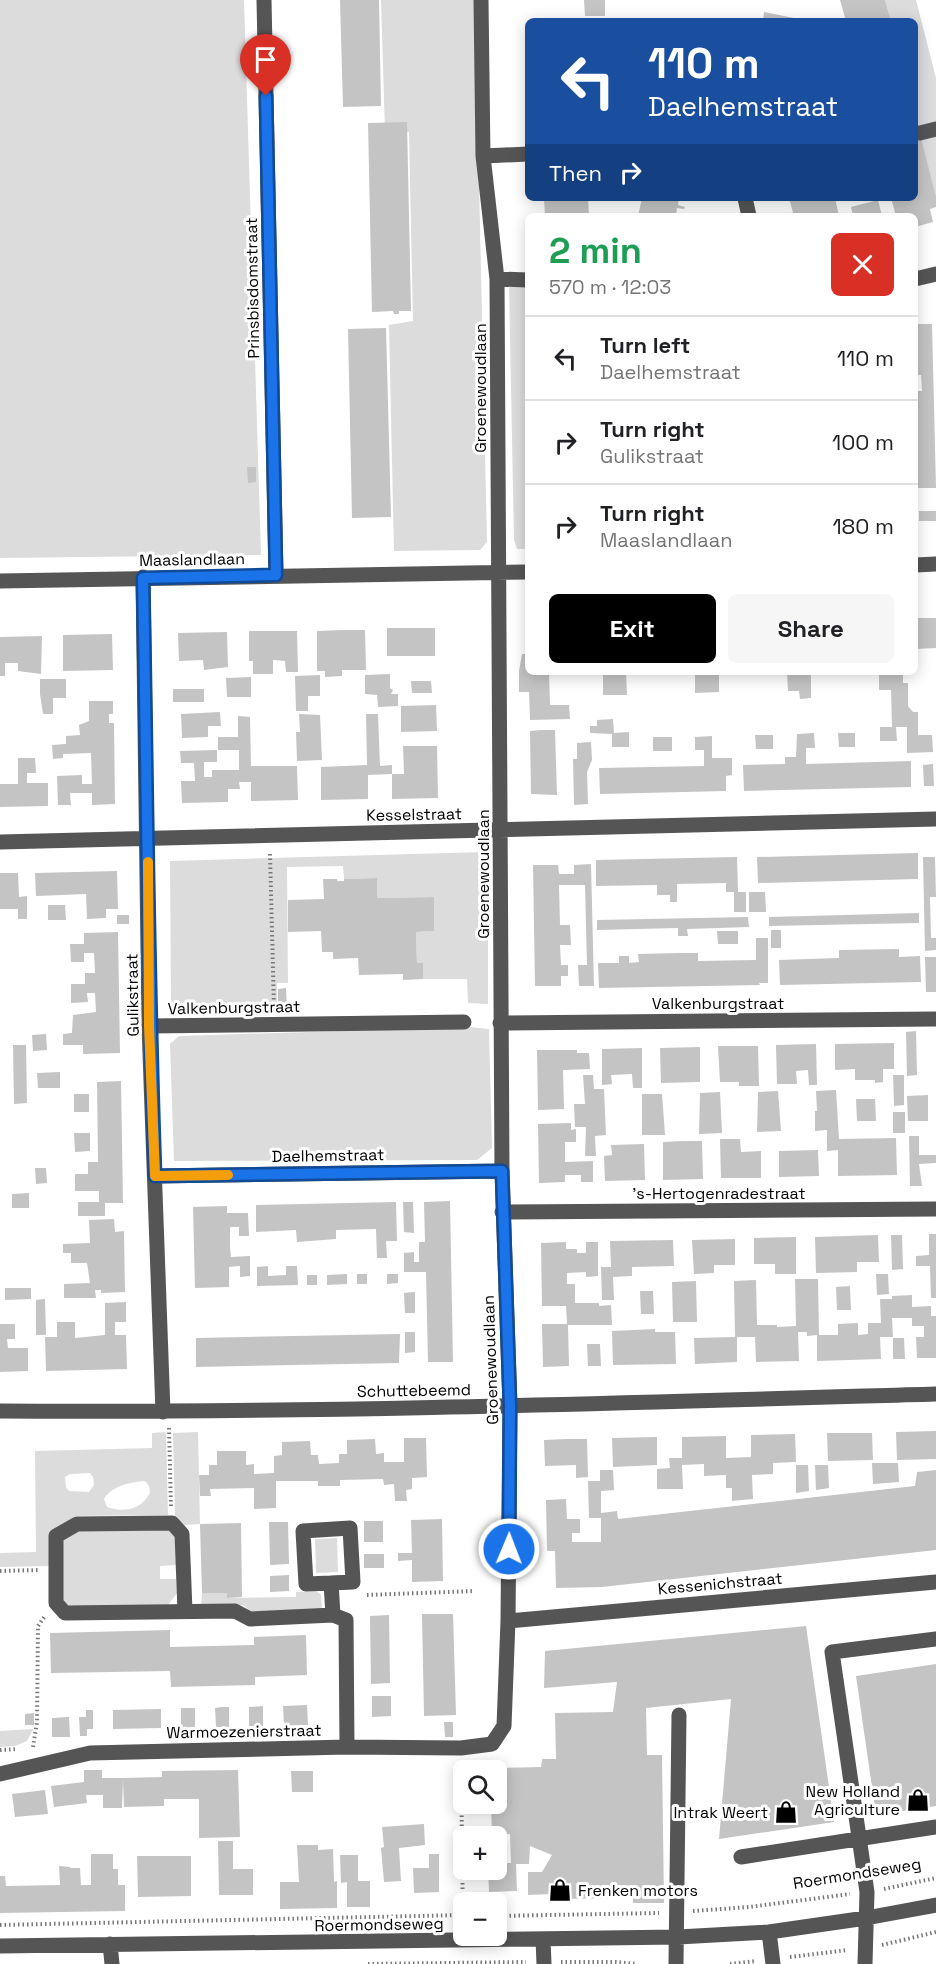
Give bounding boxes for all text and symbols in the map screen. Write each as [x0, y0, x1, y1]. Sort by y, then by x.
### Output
pin [240, 34, 291, 96]
text: 110 m [648, 37, 760, 90]
icon: left [549, 42, 627, 120]
icon: arrive [249, 43, 282, 76]
text: Daelhemstraat [648, 89, 838, 124]
icon: right [614, 156, 647, 189]
text: Then [549, 159, 602, 187]
street label: Prinsbisdomstraat [241, 217, 264, 359]
text: 2 min [549, 228, 642, 274]
button: close [831, 233, 894, 296]
text: 570 m · 12:03 [549, 274, 671, 300]
street label: Groenewoudlaan [470, 323, 491, 453]
text: Turn left [600, 331, 690, 359]
icon: left [549, 342, 582, 375]
text: 110 m [837, 344, 894, 372]
text: Daelhemstraat [600, 359, 741, 385]
text: Turn right [600, 415, 705, 443]
icon: right [549, 426, 582, 459]
text: 100 m [832, 428, 894, 456]
text: Gulikstraat [600, 443, 704, 469]
text: Turn right [600, 499, 705, 527]
icon: right [549, 510, 582, 543]
text: 180 m [832, 512, 894, 540]
text: Maaslandlaan [600, 527, 732, 553]
street label: Maaslandlaan [139, 548, 245, 571]
button: Exit [549, 594, 716, 663]
button: Share [728, 594, 894, 663]
street label: Kesselstraat [366, 803, 462, 826]
street label: Groenewoudlaan [473, 809, 494, 939]
street label: Gulikstraat [121, 953, 144, 1037]
street label: Valkenburgstraat [652, 993, 784, 1014]
street label: Valkenburgstraat [168, 996, 301, 1019]
street label: Daelhemstraat [272, 1144, 385, 1167]
street label: 's-Hertogenradestraat [632, 1183, 806, 1204]
street label: Groenewoudlaan [478, 1295, 503, 1425]
street label: Schuttebeemd [357, 1379, 471, 1402]
position arrow [477, 1517, 541, 1581]
street label: Kessenichstraat [657, 1568, 783, 1599]
street label: Warmoezenierstraat [166, 1720, 322, 1743]
map controls [453, 1760, 507, 1946]
button: search [453, 1760, 507, 1814]
place label: New Holland Agriculture [806, 1781, 900, 1820]
shop icon: New Holland Agriculture [905, 1787, 931, 1813]
shop icon: Intrak Weert [773, 1799, 799, 1825]
place label: Intrak Weert [673, 1802, 768, 1823]
button: + [453, 1826, 507, 1880]
street label: Roermondseweg [792, 1853, 923, 1894]
shop icon: Frenken motors [547, 1877, 573, 1903]
place label: Frenken motors [578, 1880, 698, 1901]
button: − [453, 1892, 507, 1946]
street label: Roermondseweg [314, 1913, 444, 1936]

